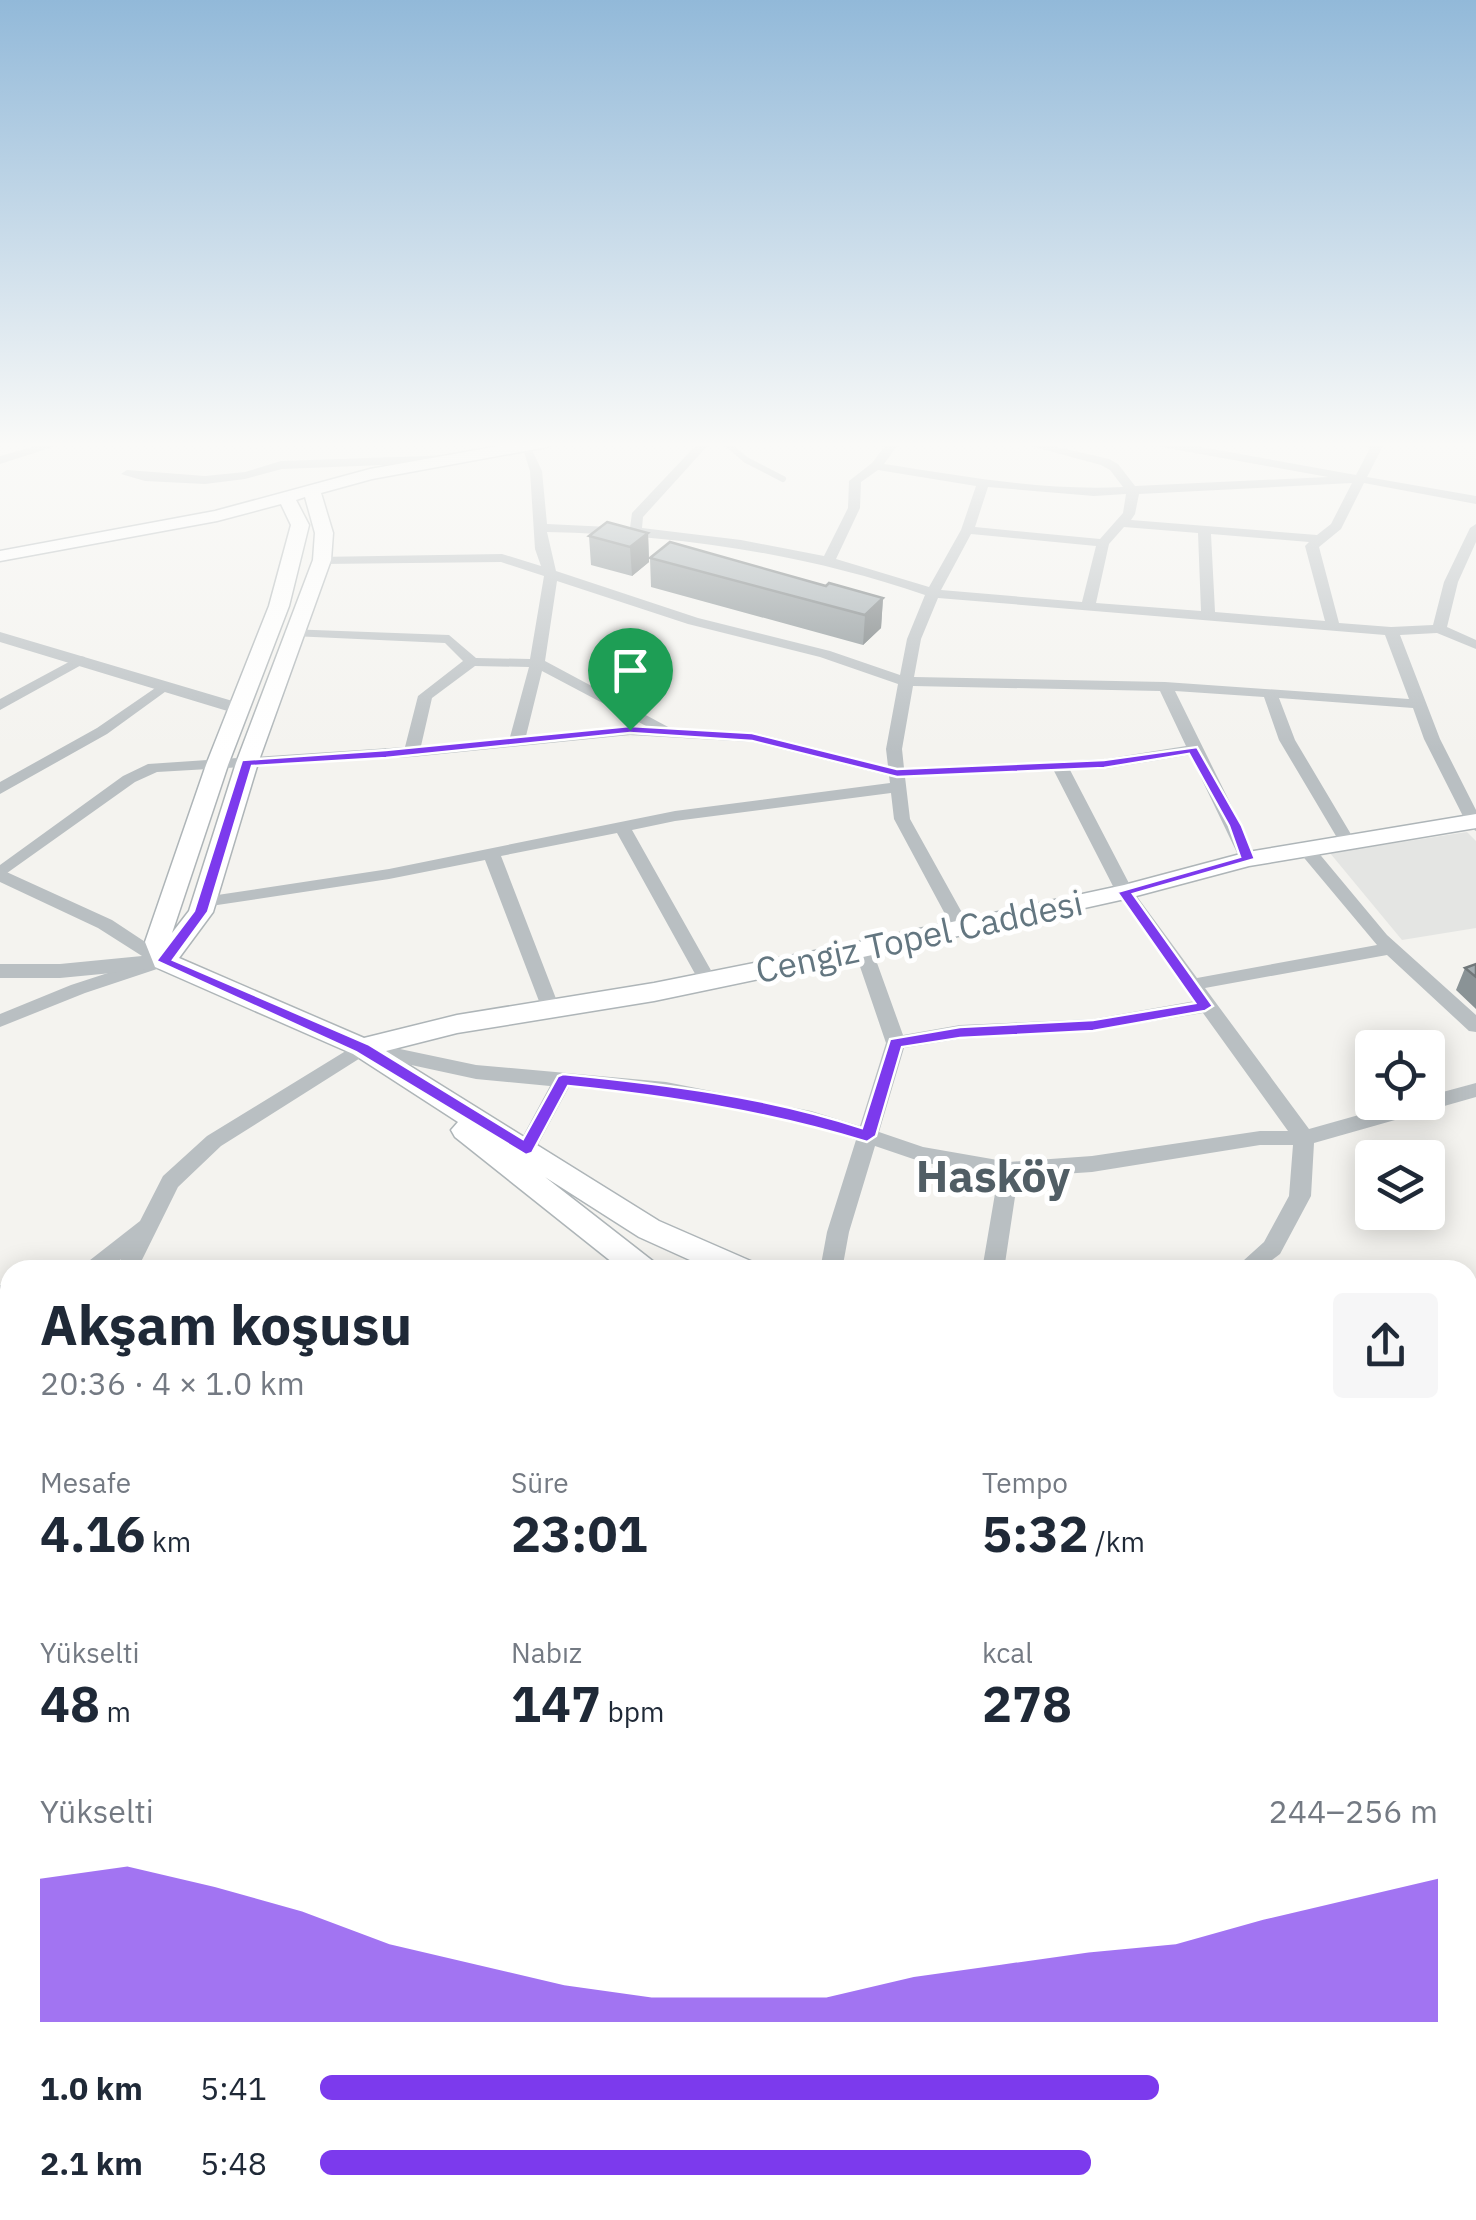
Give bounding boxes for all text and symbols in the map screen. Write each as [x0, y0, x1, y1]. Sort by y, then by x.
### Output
pin [588, 628, 673, 731]
icon: arrive [603, 643, 658, 698]
street label: Cengiz Topel Caddesi [751, 879, 1087, 993]
map controls [1355, 1030, 1445, 1230]
button: locate [1355, 1030, 1445, 1120]
button: layers [1355, 1140, 1445, 1230]
district label: Hasköy [916, 1146, 1070, 1204]
text: Akşam koşusu [40, 1289, 412, 1360]
button: share [1333, 1293, 1438, 1398]
text: 20:36 · 4 × 1.0 km [40, 1362, 305, 1404]
text: Mesafe [40, 1464, 131, 1501]
text: Süre [511, 1464, 569, 1501]
text: Tempo [982, 1464, 1068, 1501]
text: 4.16 [40, 1501, 146, 1566]
text: 23:01 [511, 1501, 648, 1566]
text: 5:32 [982, 1501, 1089, 1566]
text: km [146, 1523, 191, 1560]
text: /km [1089, 1523, 1145, 1560]
text: Yükselti [40, 1634, 139, 1671]
text: Nabız [511, 1634, 582, 1671]
text: kcal [982, 1634, 1033, 1671]
text: 48 [40, 1671, 100, 1736]
text: 147 [511, 1671, 601, 1736]
text: 278 [982, 1671, 1072, 1736]
text: m [100, 1693, 131, 1730]
text: bpm [601, 1693, 665, 1730]
text: Yükselti [40, 1790, 154, 1832]
text: 244–256 m [1268, 1790, 1438, 1832]
text: 1.0 km [40, 2067, 143, 2109]
text: 5:41 [200, 2067, 267, 2109]
text: 2.1 km [40, 2142, 143, 2184]
text: 5:48 [200, 2142, 267, 2184]

